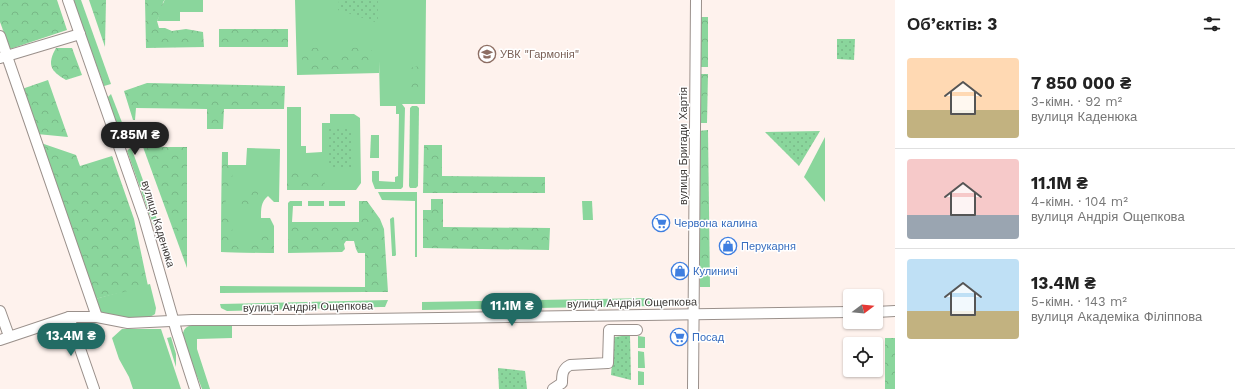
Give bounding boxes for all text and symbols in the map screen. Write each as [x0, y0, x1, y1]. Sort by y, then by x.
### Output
icon: filters [1201, 13, 1223, 35]
text: Об’єктів: 3 [907, 14, 997, 34]
school or university icon: УВК "Гармонія" [477, 44, 497, 64]
place label: УВК "Гармонія" [500, 48, 579, 61]
text: 7 850 000 ₴ [1031, 73, 1131, 93]
icon: home [939, 74, 987, 122]
street label: вулиця Бригади Хартія [677, 87, 690, 205]
text: 3-кімн. · 92 m² [1031, 94, 1122, 109]
text: вулиця Каденюка [1031, 109, 1137, 124]
pin: 7.85M ₴ [98, 122, 172, 156]
text: 7.85M ₴ [110, 127, 160, 142]
text: 11.1M ₴ [1031, 173, 1088, 193]
icon: home [939, 175, 987, 223]
street label: вулиця Каденюка [139, 179, 178, 270]
text: 4-кімн. · 104 m² [1031, 194, 1128, 209]
text: вулиця Андрія Ощепкова [1031, 209, 1185, 224]
supermarket icon: Червона калина [651, 213, 671, 233]
place label: Червона калина [674, 217, 758, 230]
shop icon: Перукарня [718, 236, 738, 256]
place label: Перукарня [741, 240, 796, 253]
shop icon: Кулиничі [670, 261, 690, 281]
place label: Кулиничі [693, 265, 738, 278]
text: 13.4M ₴ [1031, 273, 1096, 293]
icon: home [939, 275, 987, 323]
north arrow [843, 289, 883, 329]
map controls [843, 289, 883, 377]
pin: 11.1M ₴ [475, 293, 549, 327]
text: 5-кімн. · 143 m² [1031, 294, 1127, 309]
street label: вулиця Андрія Ощепкова [567, 295, 698, 311]
text: 11.1M ₴ [490, 298, 534, 313]
street label: вулиця Андрія Ощепкова [243, 299, 374, 315]
text: вулиця Академіка Філіппова [1031, 309, 1202, 324]
pin: 13.4M ₴ [34, 323, 108, 357]
supermarket icon: Посад [669, 327, 689, 347]
text: 13.4M ₴ [46, 328, 96, 343]
place label: Посад [692, 331, 725, 344]
button: locate [843, 337, 883, 377]

